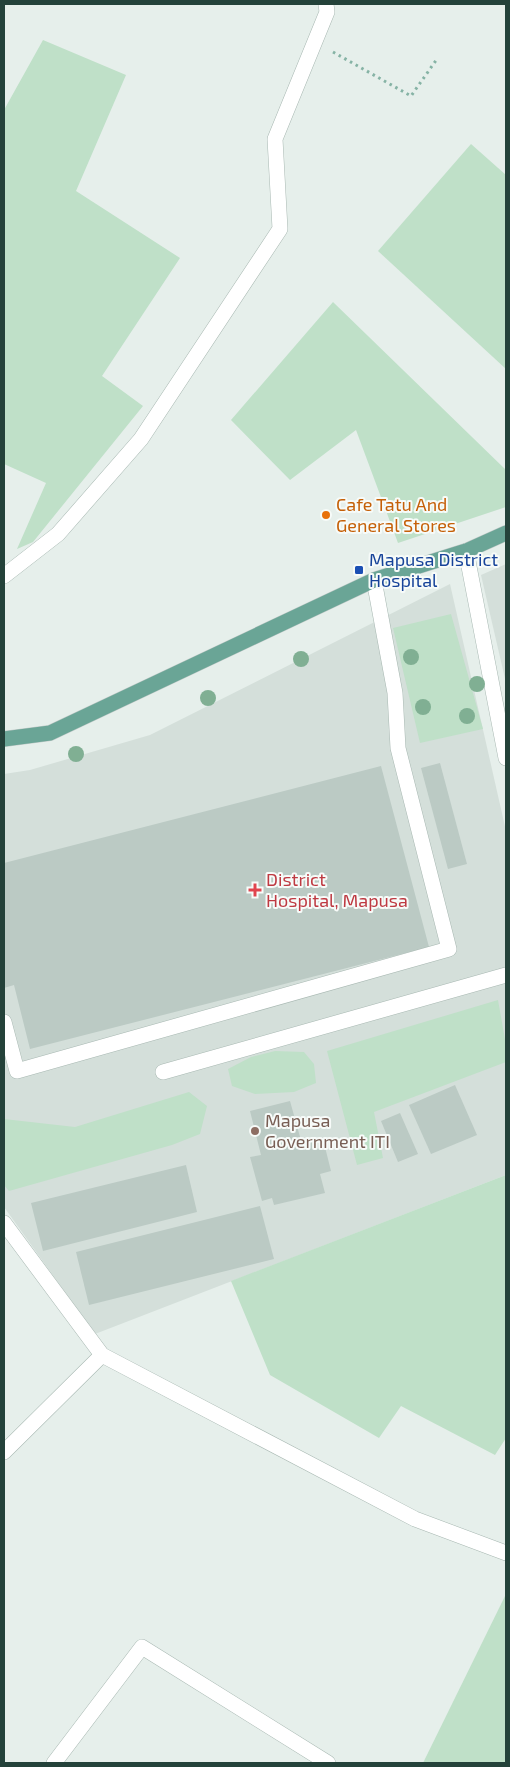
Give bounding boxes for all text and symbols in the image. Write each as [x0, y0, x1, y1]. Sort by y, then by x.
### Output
place label: Cafe Tatu And General Stores [336, 493, 456, 536]
marker: Cafe Tatu And General Stores [320, 509, 332, 521]
place label: Mapusa District Hospital [369, 548, 498, 591]
marker: Mapusa District Hospital [353, 564, 365, 576]
place label: District Hospital, Mapusa [266, 868, 408, 911]
marker: District Hospital, Mapusa [248, 883, 262, 897]
place label: Mapusa Government ITI [265, 1109, 390, 1152]
marker: Mapusa Government ITI [249, 1125, 261, 1137]

